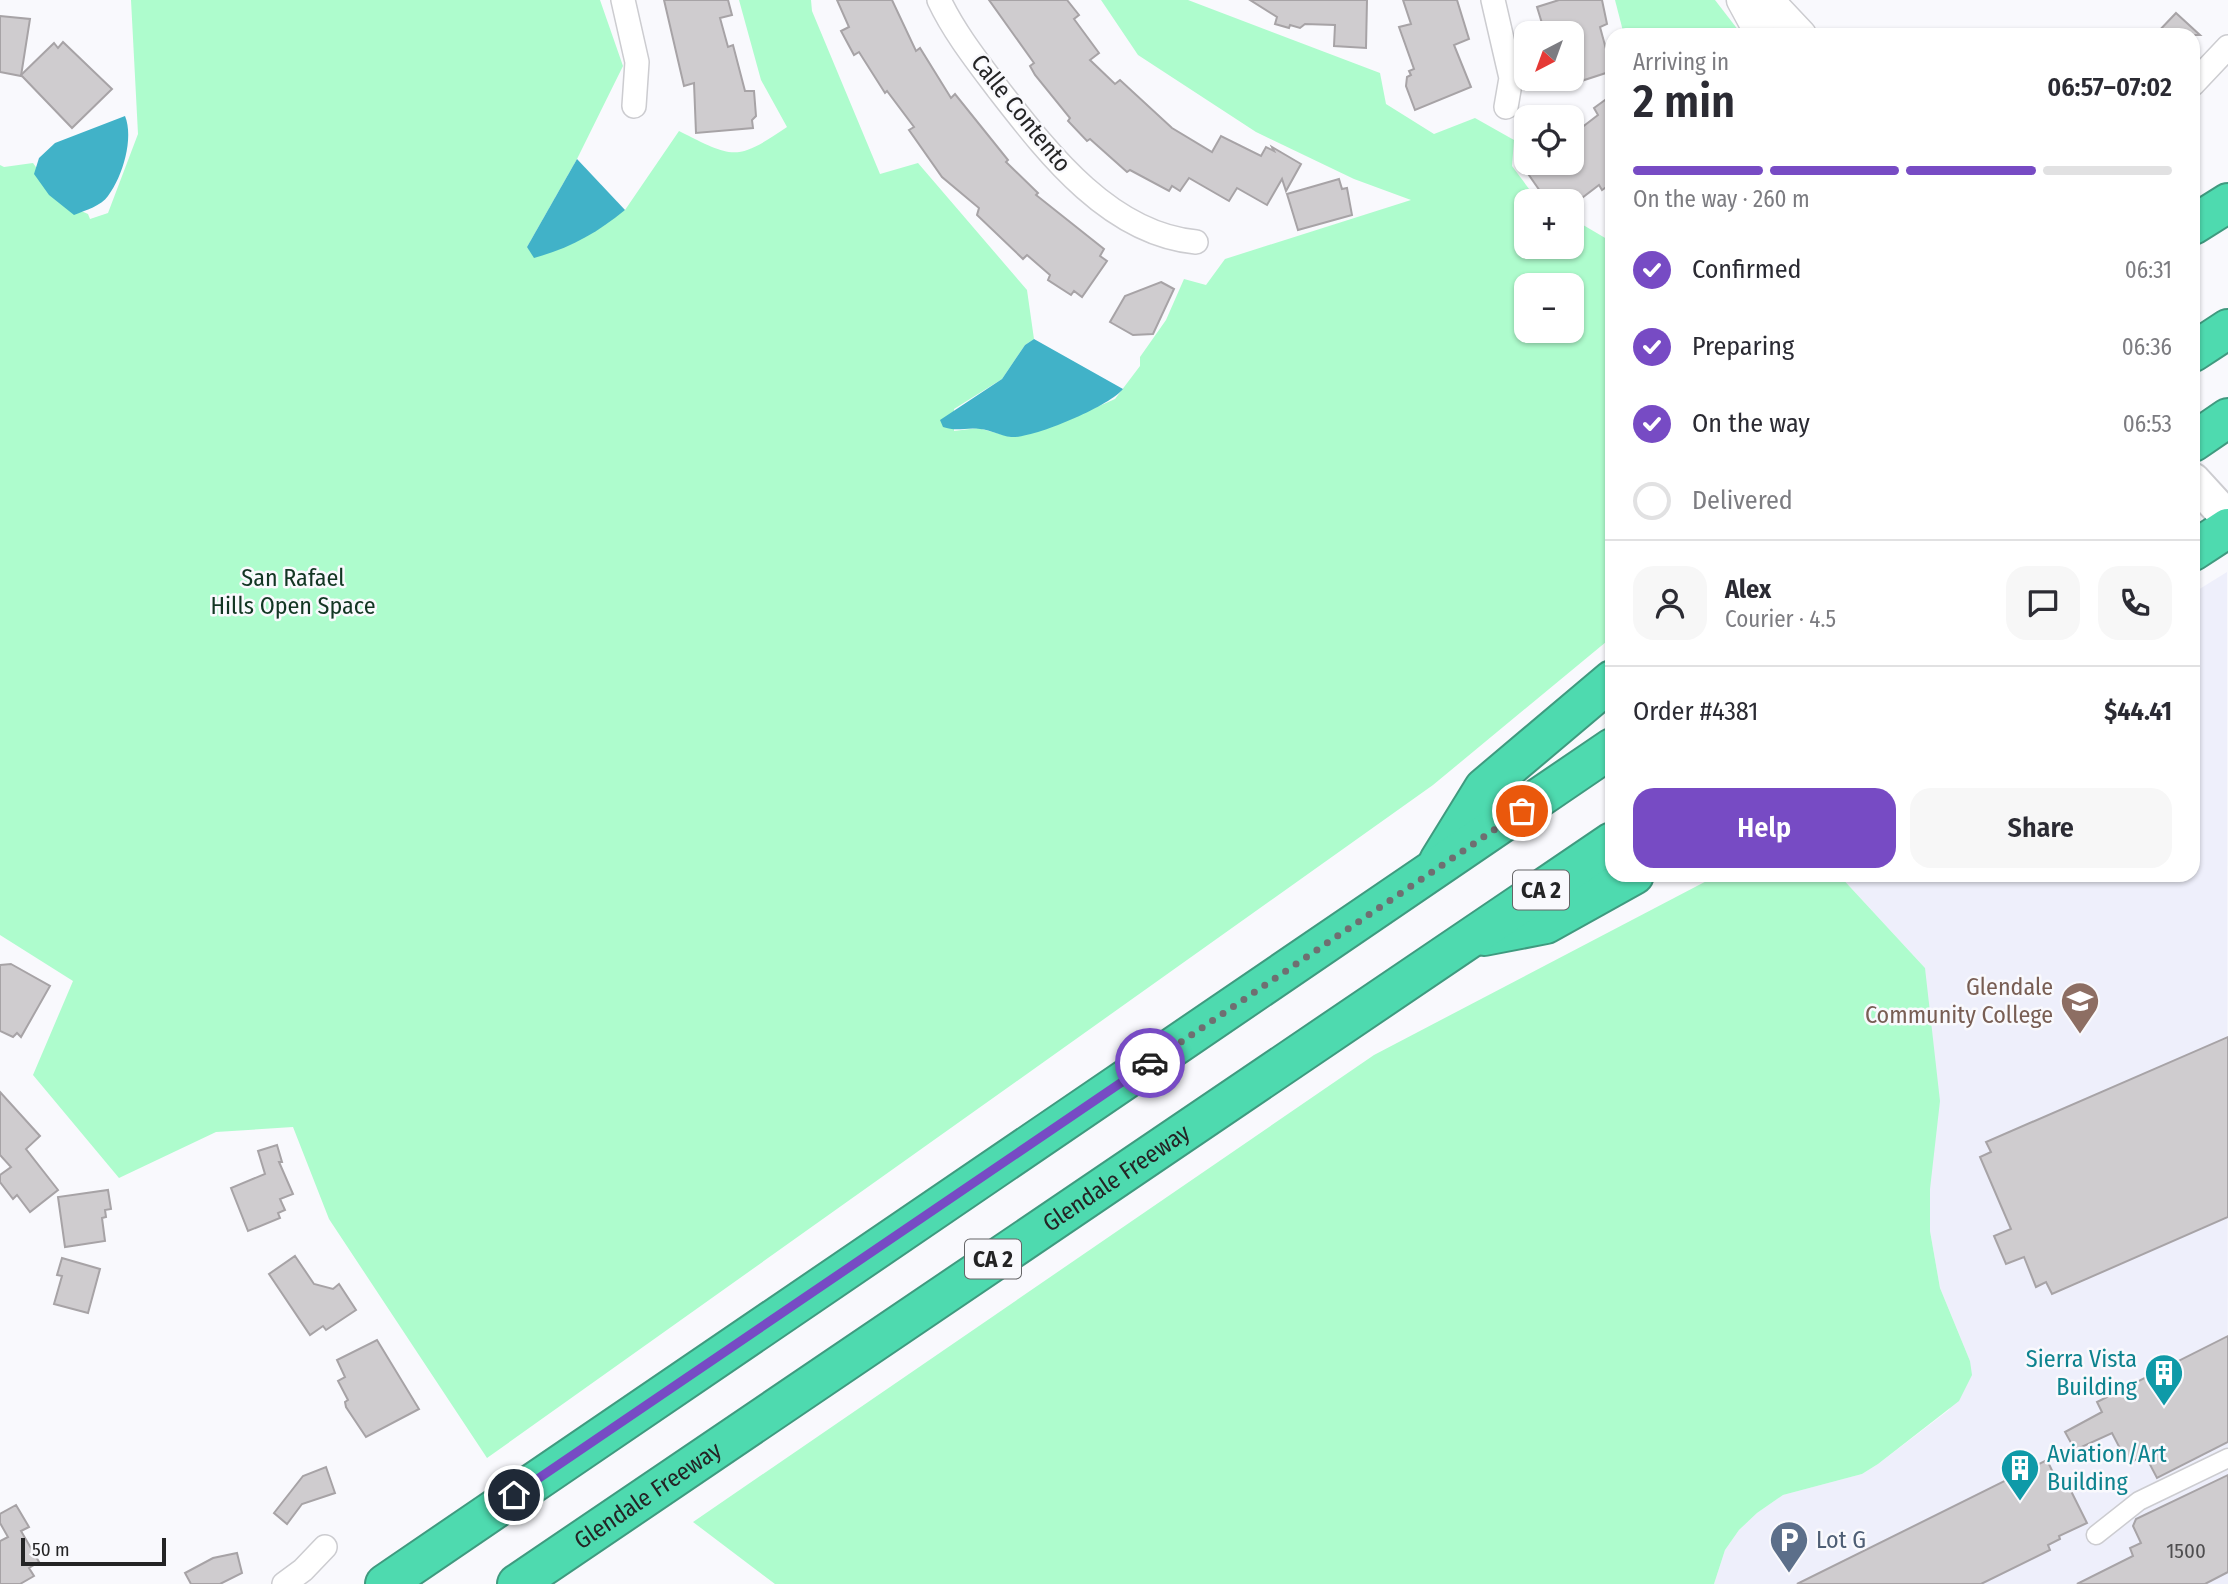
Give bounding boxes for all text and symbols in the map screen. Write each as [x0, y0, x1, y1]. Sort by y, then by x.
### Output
north arrow [1514, 21, 1584, 91]
map controls [1514, 21, 1584, 343]
text: Arriving in [1633, 48, 1729, 76]
street label: Calle Contento [965, 49, 1077, 177]
text: 06:57–07:02 [2047, 72, 2172, 103]
text: 2 min [1633, 74, 1735, 129]
button: locate [1514, 105, 1584, 175]
text: On the way · 260 m [1633, 185, 1810, 213]
button: + [1514, 189, 1584, 259]
icon: check [1633, 251, 1671, 289]
text: Confirmed [1692, 254, 1802, 285]
text: 06:31 [2125, 256, 2172, 284]
button: − [1514, 273, 1584, 343]
icon: check [1633, 328, 1671, 366]
text: Preparing [1692, 331, 1794, 362]
text: 06:36 [2122, 333, 2172, 361]
icon: check [1633, 405, 1671, 443]
text: On the way [1692, 408, 1810, 439]
text: 06:53 [2123, 410, 2172, 438]
text: Delivered [1692, 485, 1793, 516]
park label: San Rafael Hills Open Space [210, 564, 376, 620]
button: person [1633, 566, 1707, 640]
button: chat [2006, 566, 2080, 640]
button: phone [2098, 566, 2172, 640]
text: Alex [1725, 574, 1771, 605]
text: Courier · 4.5 [1725, 605, 1836, 633]
text: Order #4381 [1633, 696, 1758, 727]
text: $44.41 [2104, 696, 2172, 727]
pin [1492, 781, 1552, 841]
button: Help [1633, 788, 1896, 868]
button: Share [1910, 788, 2172, 868]
icon: bag [1503, 792, 1541, 830]
road number: CA 2 [1513, 870, 1569, 909]
place label: Glendale Community College [1865, 973, 2053, 1029]
school or university icon: Glendale Community College [2059, 980, 2101, 1035]
courier [1115, 1028, 1185, 1098]
icon: car [1131, 1044, 1169, 1082]
street label: Glendale Freeway [1038, 1118, 1195, 1237]
road number: CA 2 [965, 1240, 1021, 1278]
place label: Sierra Vista Building [2026, 1345, 2138, 1401]
building icon: Sierra Vista Building [2143, 1352, 2185, 1407]
street label: Glendale Freeway [569, 1436, 727, 1555]
place label: Aviation/Art Building [2047, 1440, 2167, 1496]
building icon: Aviation/Art Building [1999, 1447, 2041, 1502]
pin [484, 1465, 544, 1525]
icon: home [495, 1476, 533, 1514]
parking icon: Lot G [1768, 1519, 1810, 1574]
place label: Lot G [1816, 1526, 1866, 1554]
scale bar [21, 1535, 166, 1567]
text: 50 m [32, 1538, 70, 1561]
house number: 1500 [2166, 1538, 2206, 1564]

